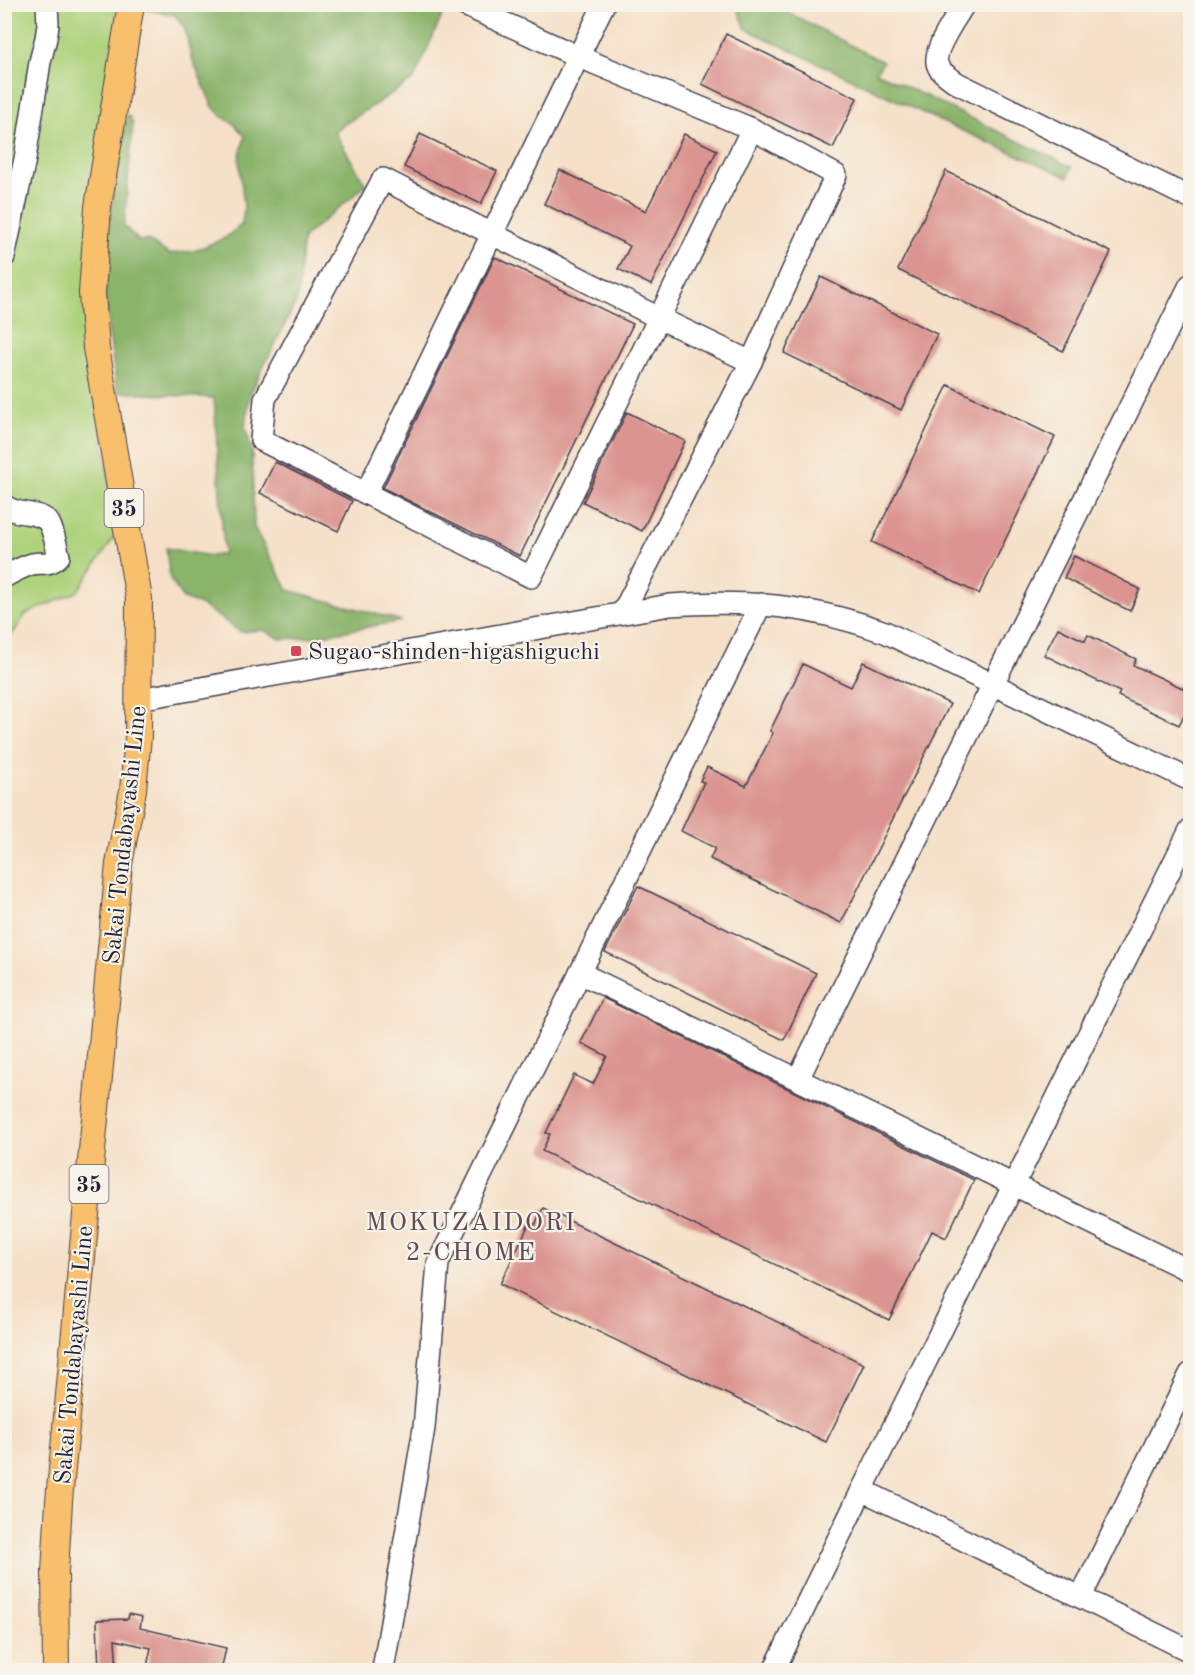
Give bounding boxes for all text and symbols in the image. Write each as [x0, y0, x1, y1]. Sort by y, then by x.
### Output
road number: 35 [104, 489, 144, 527]
place label: Sugao-shinden-higashiguchi [308, 641, 600, 665]
marker: Sugao-shinden-higashiguchi [289, 644, 303, 658]
street label: Sakai Tondabayashi Line [100, 705, 152, 966]
road number: 35 [70, 1165, 109, 1203]
district label: MOKUZAIDORI 2-CHOME [366, 1210, 576, 1266]
street label: Sakai Tondabayashi Line [52, 1225, 98, 1486]

